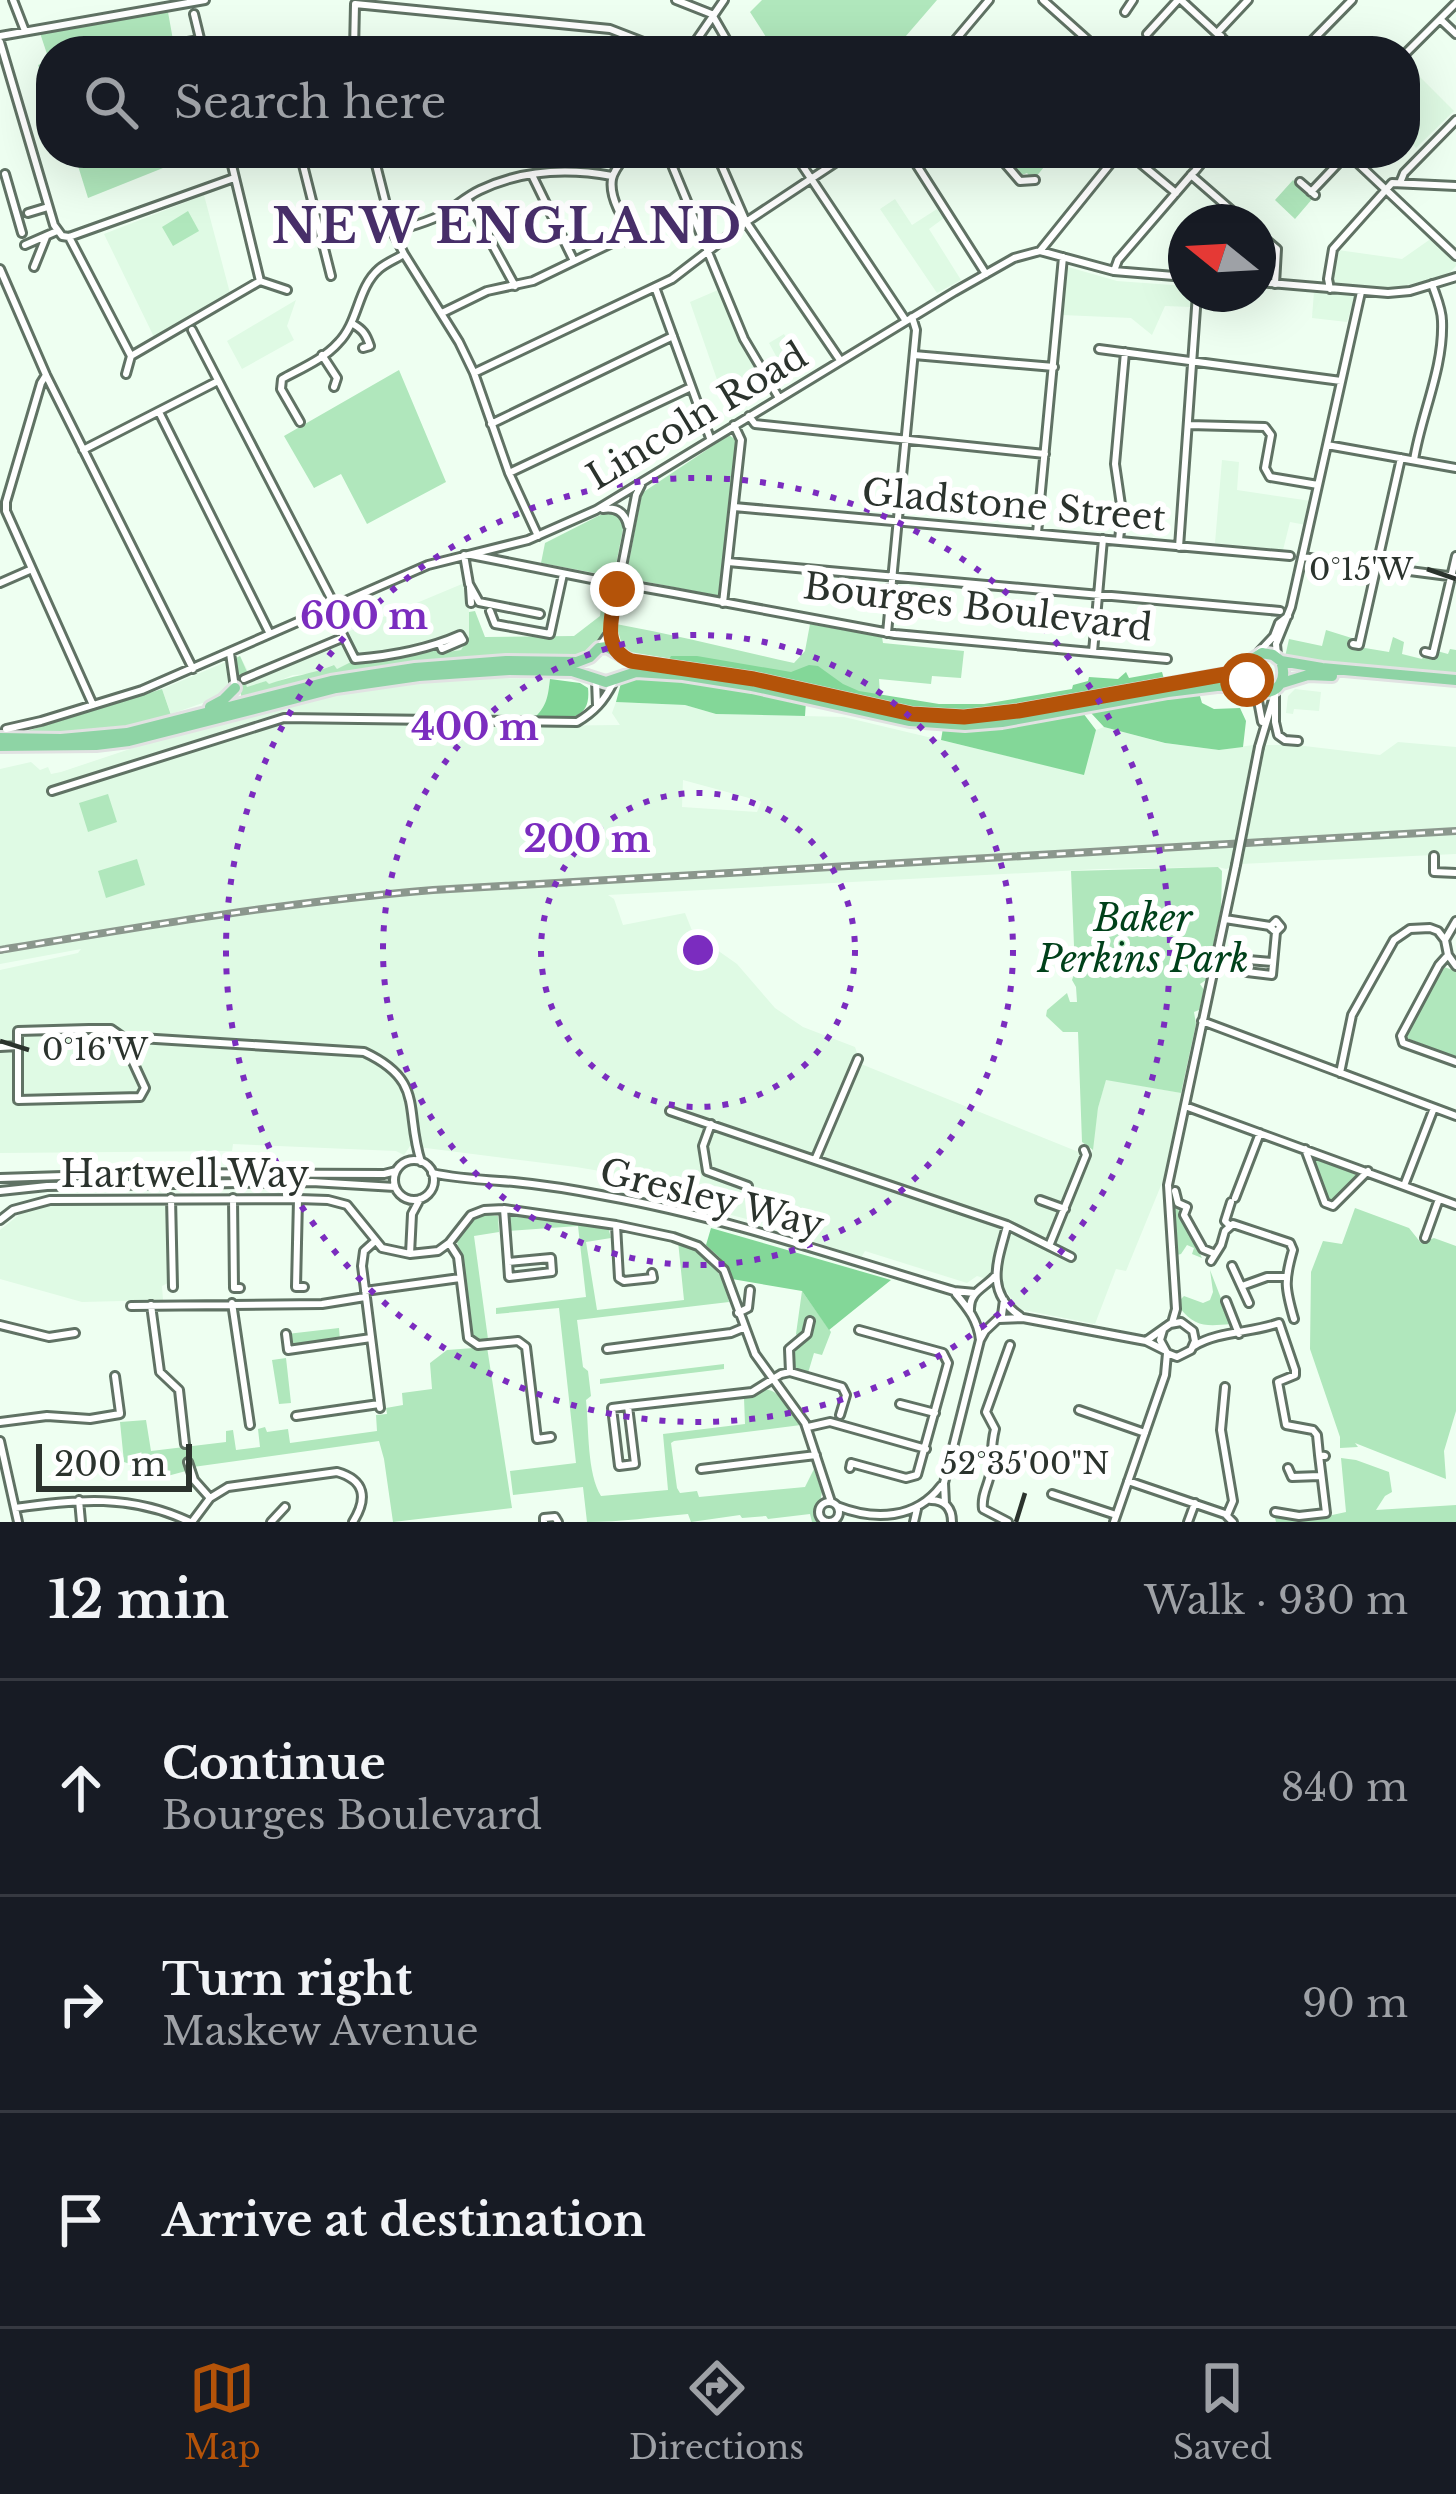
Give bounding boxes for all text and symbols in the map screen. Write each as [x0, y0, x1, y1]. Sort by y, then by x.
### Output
search box [36, 36, 1420, 168]
icon: search [78, 69, 144, 135]
text: Search here [174, 74, 446, 130]
district label: NEW ENGLAND [272, 196, 744, 256]
north arrow [1168, 204, 1276, 312]
street label: Lincoln Road [579, 333, 815, 499]
street label: Gladstone Street [860, 469, 1168, 541]
text: 0°15'W [1309, 551, 1414, 588]
route end [590, 562, 644, 616]
street label: Bourges Boulevard [801, 563, 1155, 651]
text: 600 m [300, 594, 428, 639]
route start [1220, 653, 1274, 707]
text: 400 m [411, 705, 539, 750]
text: 200 m [523, 817, 651, 862]
park label: Baker Perkins Park [1036, 896, 1249, 982]
centre of rings [677, 929, 719, 971]
text: 0°16'W [42, 1031, 149, 1068]
street label: Gresley Way [595, 1148, 829, 1248]
street label: Hartwell Way [61, 1152, 309, 1197]
scale bar [36, 1438, 192, 1491]
text: 200 m [54, 1444, 166, 1485]
text: 52°35'00"N [941, 1445, 1109, 1482]
text: 12 min [48, 1569, 229, 1632]
text: Walk · 930 m [1144, 1576, 1408, 1625]
text: Continue [162, 1735, 386, 1791]
icon: ahead [48, 1755, 114, 1821]
text: 840 m [1281, 1763, 1408, 1812]
text: Bourges Boulevard [162, 1791, 542, 1840]
text: Turn right [162, 1951, 412, 2007]
icon: right [48, 1971, 114, 2037]
text: 90 m [1302, 1979, 1408, 2028]
text: Maskew Avenue [162, 2007, 479, 2056]
icon: arrive [48, 2187, 114, 2253]
text: Arrive at destination [162, 2192, 646, 2248]
tab: Map [184, 2355, 261, 2468]
tab: Directions [629, 2355, 804, 2468]
tab: Saved [1172, 2355, 1272, 2468]

